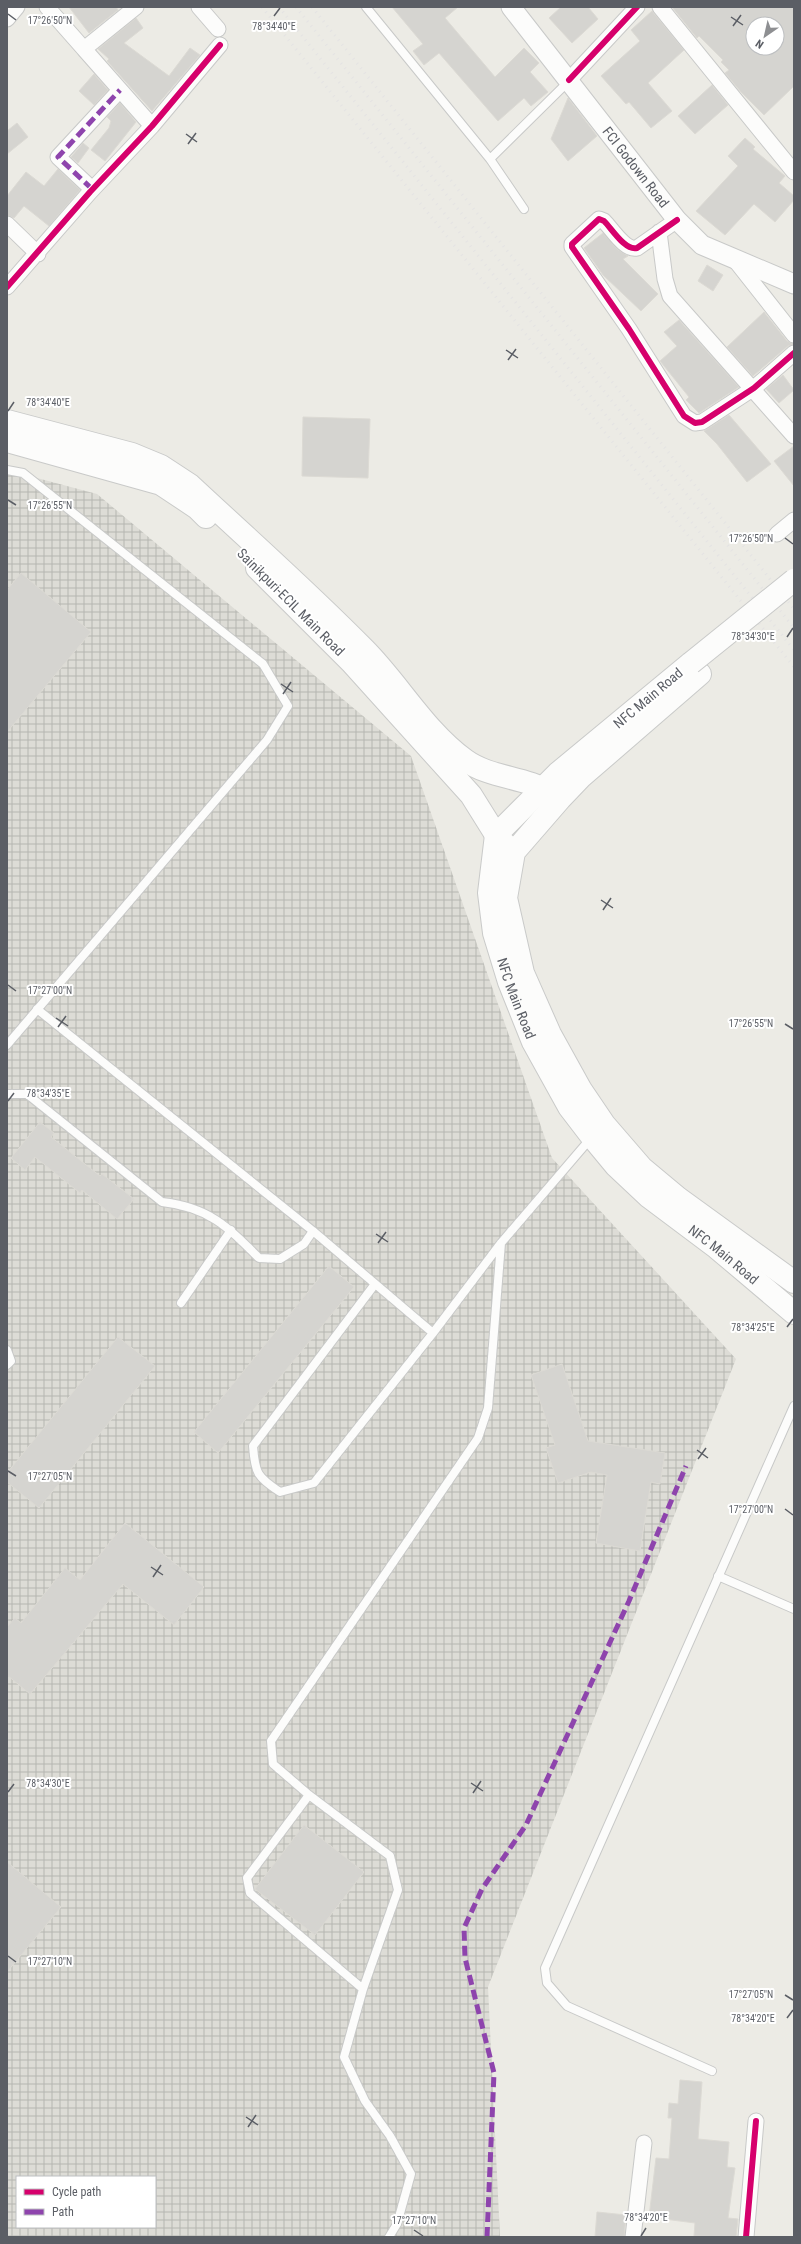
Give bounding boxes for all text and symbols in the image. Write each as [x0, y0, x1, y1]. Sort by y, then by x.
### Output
text: 17°26'50"N [28, 15, 72, 26]
north arrow [745, 16, 785, 56]
text: 78°34'40"E [252, 21, 296, 32]
text: N [753, 36, 766, 51]
street label: FCI Godown Road [599, 124, 672, 211]
text: 78°34'40"E [26, 397, 70, 408]
text: 17°26'55"N [28, 500, 72, 511]
text: 17°26'50"N [729, 533, 773, 544]
street label: Sainikpuri-ECIL Main Road [234, 545, 348, 659]
text: 78°34'30"E [731, 631, 775, 642]
street label: NFC Main Road [610, 665, 686, 731]
street label: NFC Main Road [494, 956, 539, 1041]
text: 17°27'00"N [28, 985, 72, 996]
text: 17°26'55"N [729, 1018, 773, 1029]
text: 78°34'35"E [26, 1088, 70, 1099]
street label: NFC Main Road [685, 1221, 762, 1287]
text: 78°34'25"E [731, 1322, 775, 1333]
text: 17°27'05"N [28, 1471, 72, 1482]
text: 17°27'00"N [729, 1504, 773, 1515]
text: 78°34'30"E [26, 1778, 70, 1789]
text: 17°27'10"N [28, 1956, 72, 1967]
text: 17°27'05"N [729, 1989, 773, 2000]
text: 78°34'20"E [731, 2013, 775, 2024]
legend [16, 2176, 156, 2228]
text: Cycle path [52, 2185, 102, 2199]
text: Path [52, 2205, 74, 2219]
text: 78°34'20"E [624, 2212, 668, 2223]
text: 17°27'10"N [392, 2215, 436, 2226]

